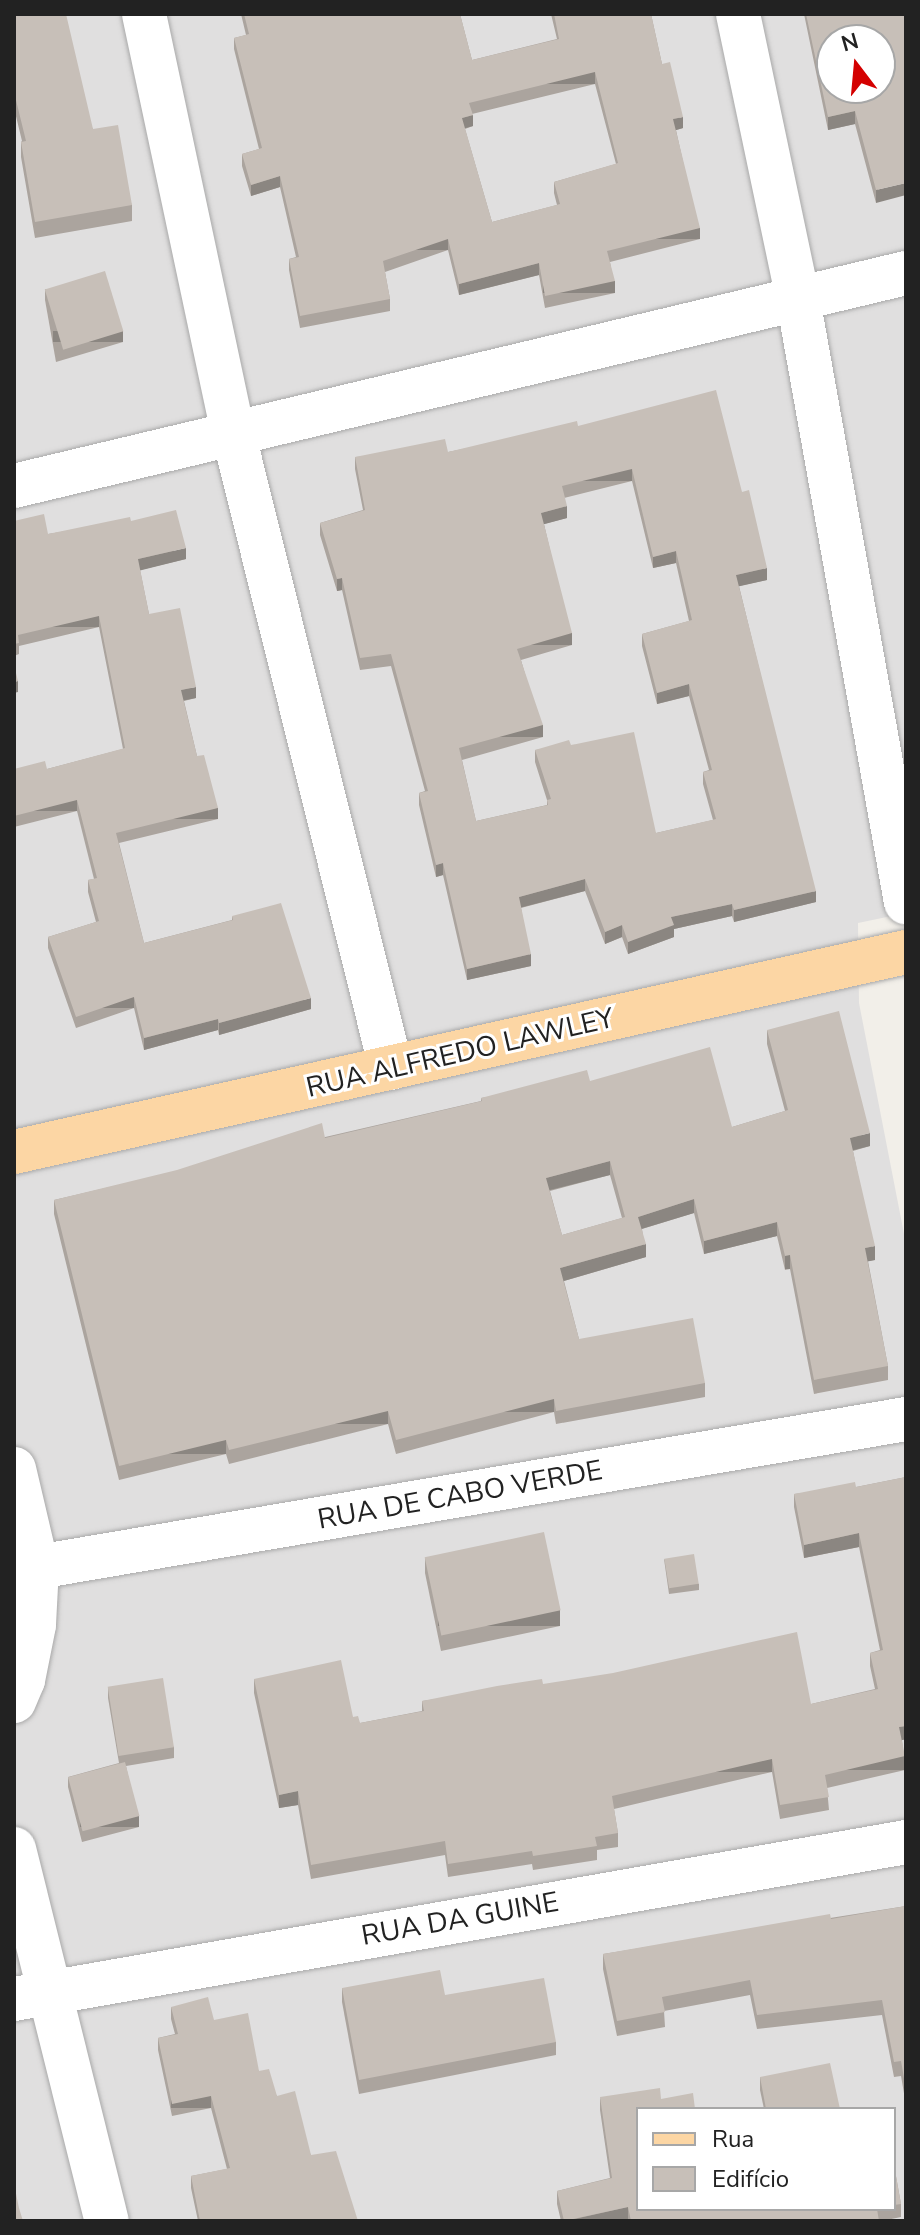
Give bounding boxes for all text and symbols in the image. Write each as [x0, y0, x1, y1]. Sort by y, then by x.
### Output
north arrow [816, 24, 896, 104]
text: N [838, 26, 862, 60]
street label: RUA ALFREDO LAWLEY [303, 1001, 617, 1105]
street label: RUA DE CABO VERDE [315, 1453, 605, 1537]
street label: RUA DA GUINE [359, 1885, 561, 1953]
legend [636, 2107, 896, 2211]
text: Rua [712, 2123, 754, 2155]
text: Edifício [712, 2163, 789, 2195]

